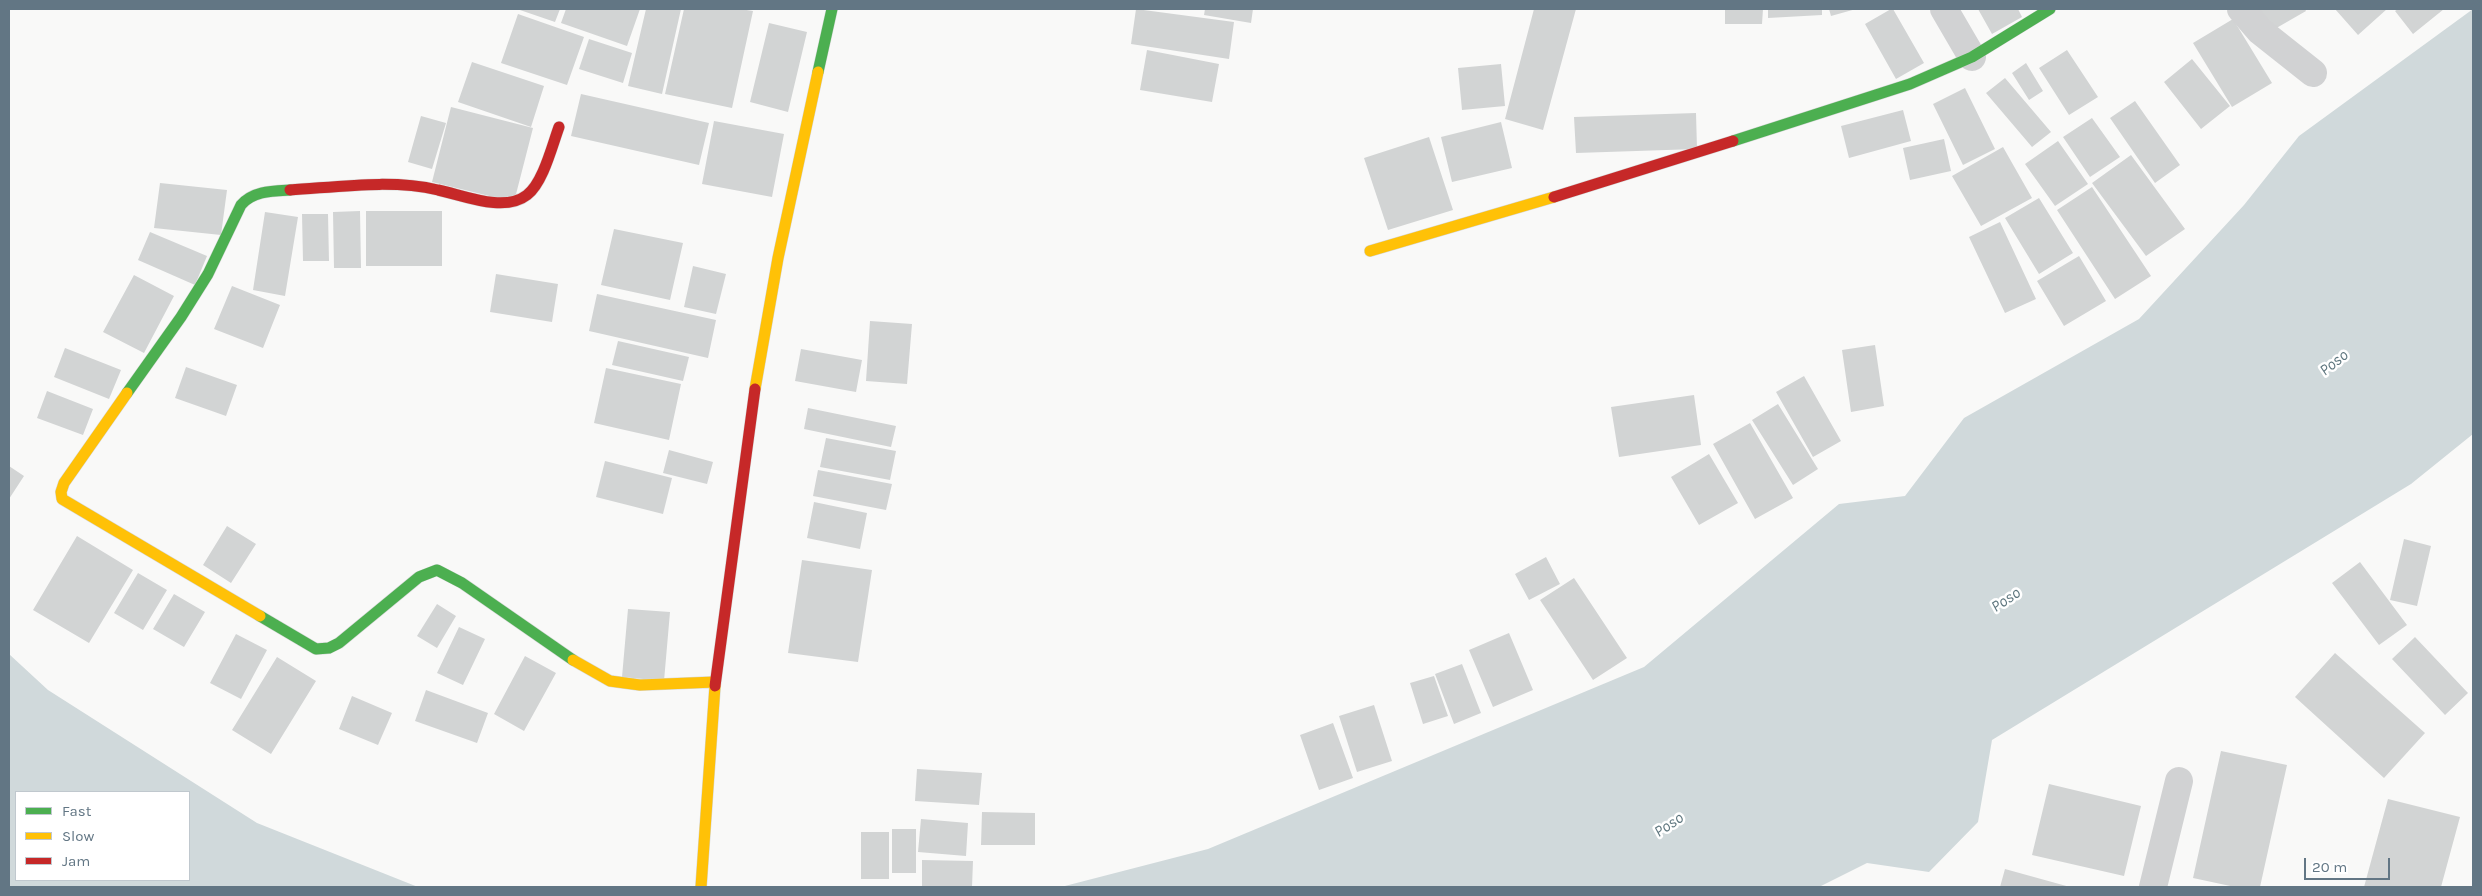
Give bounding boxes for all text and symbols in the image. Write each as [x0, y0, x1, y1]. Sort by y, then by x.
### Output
water label: Poso [2316, 346, 2352, 380]
water label: Poso [1988, 583, 2024, 617]
legend [15, 791, 190, 881]
text: Fast [62, 802, 91, 820]
water label: Poso [1651, 808, 1687, 842]
text: Slow [62, 827, 94, 845]
scale bar [2307, 848, 2393, 880]
text: Jam [62, 852, 90, 870]
text: 20 m [2312, 858, 2347, 876]

